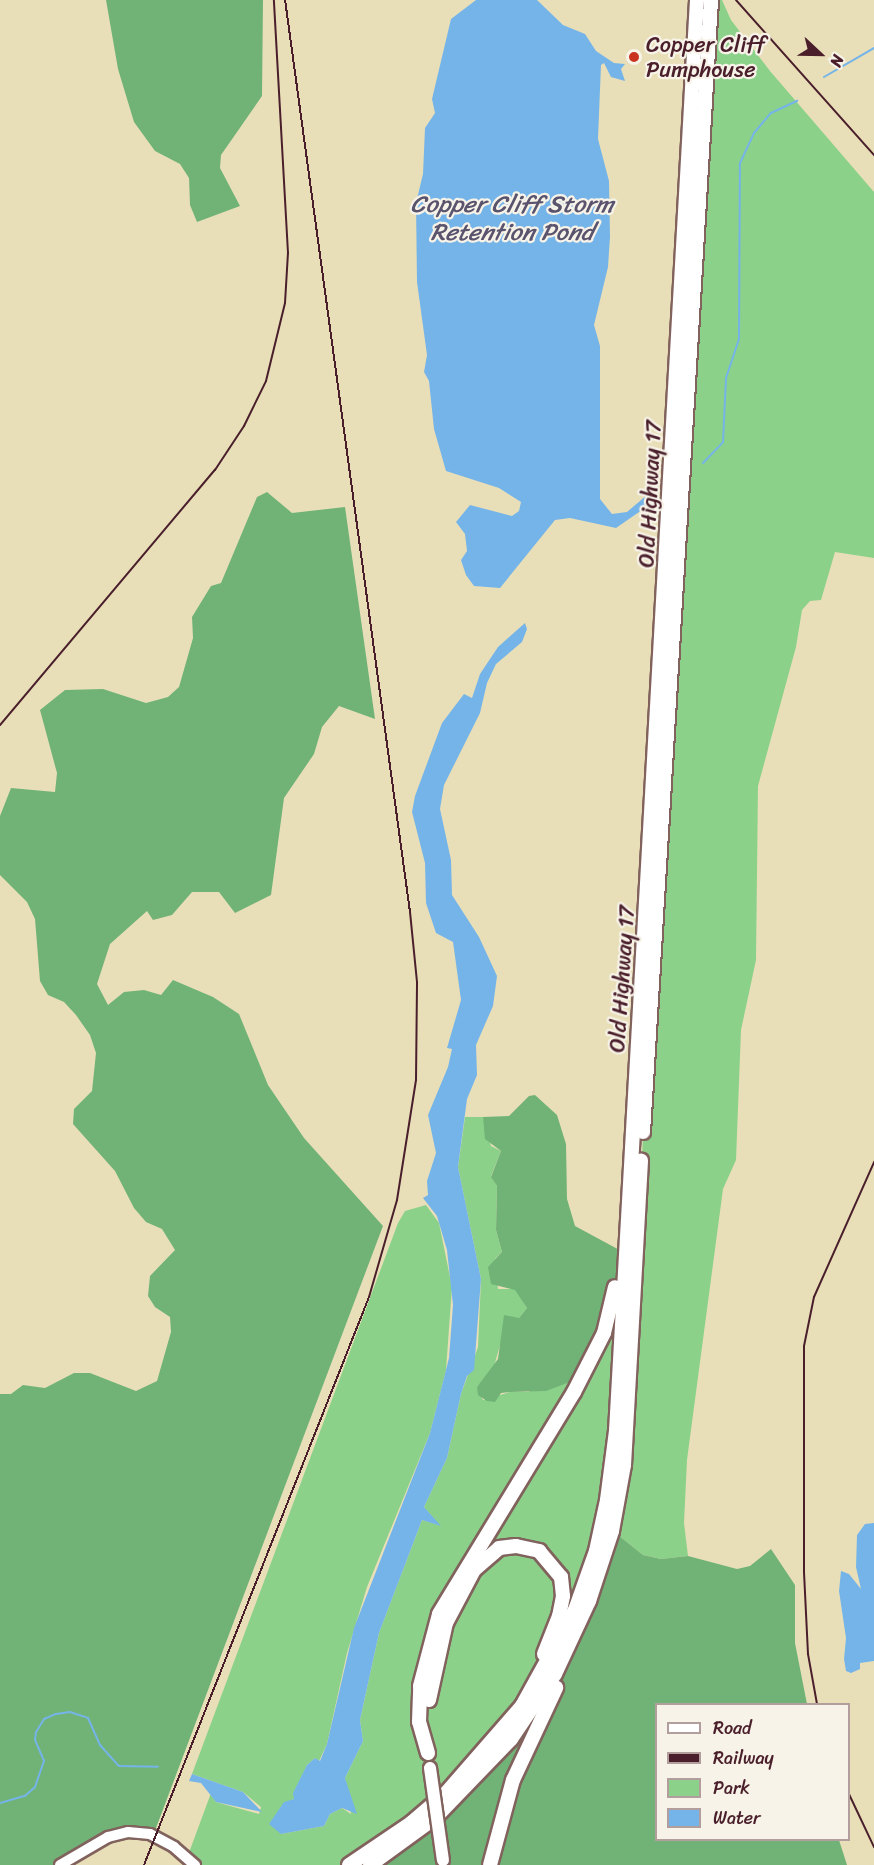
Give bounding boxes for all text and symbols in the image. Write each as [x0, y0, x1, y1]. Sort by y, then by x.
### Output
north arrow [790, 24, 850, 84]
place label: Copper Cliff Pumphouse [646, 31, 766, 82]
marker: Copper Cliff Pumphouse [627, 50, 641, 64]
text: N [822, 50, 853, 72]
water label: Copper Cliff Storm Retention Pond [411, 191, 613, 247]
street label: Old Highway 17 [633, 420, 667, 568]
street label: Old Highway 17 [604, 905, 640, 1053]
legend [655, 1703, 850, 1841]
text: Road [713, 1712, 752, 1744]
text: Railway [713, 1742, 774, 1774]
text: Park [713, 1772, 750, 1804]
text: Water [713, 1802, 760, 1834]

